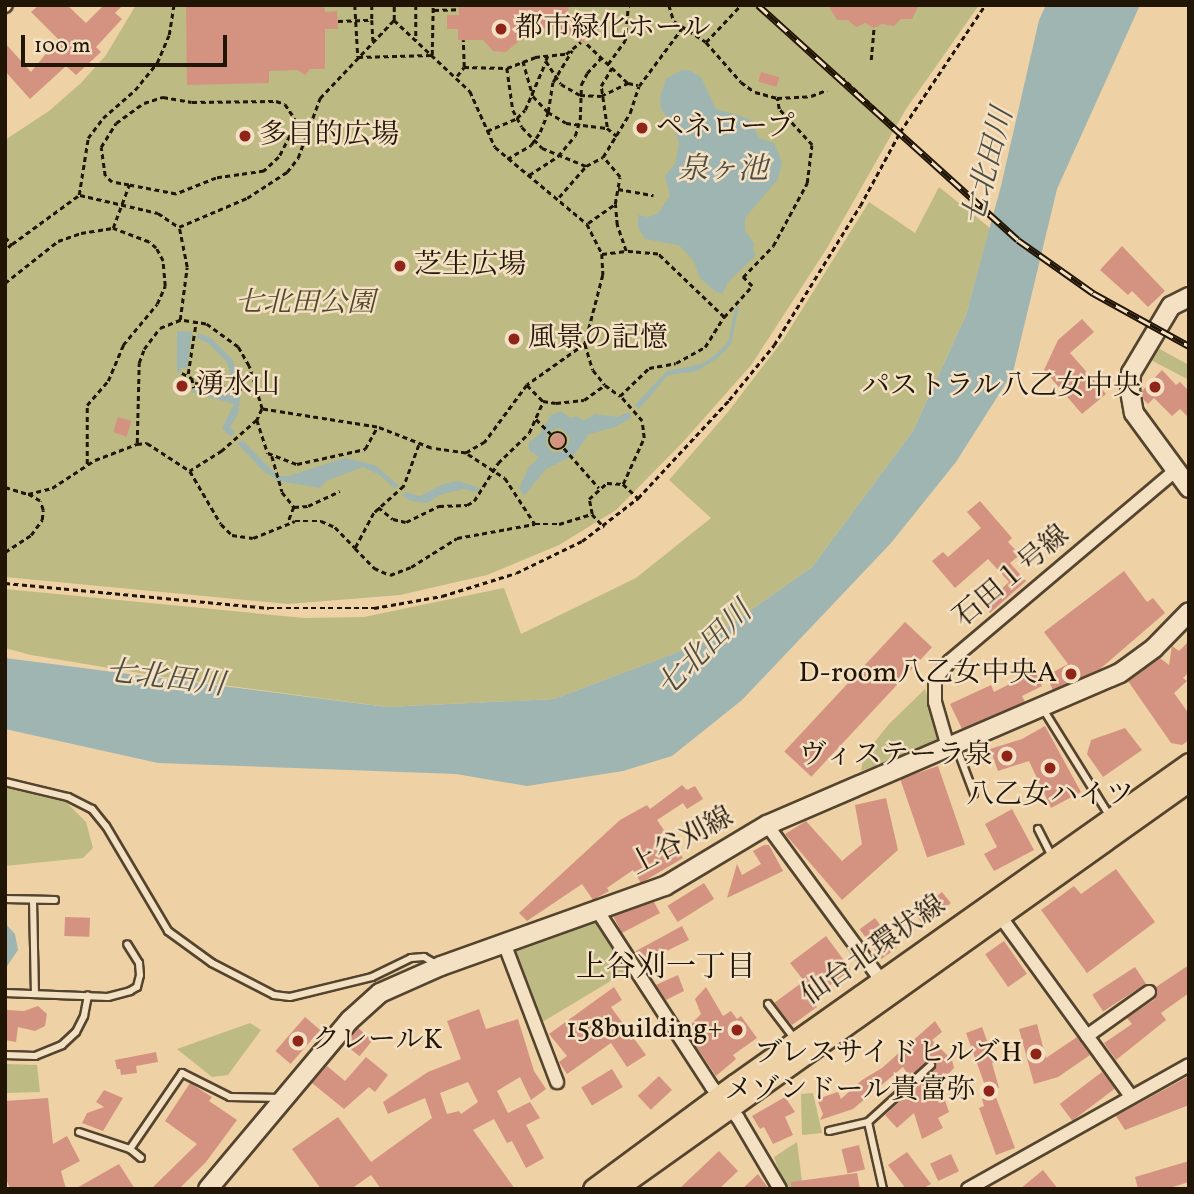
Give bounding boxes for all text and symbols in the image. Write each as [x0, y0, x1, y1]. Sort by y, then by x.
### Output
place label: 都市緑化ホール [515, 12, 711, 46]
scale bar [24, 21, 231, 65]
marker: 都市緑化ホール [493, 21, 509, 37]
text: 100 m [34, 32, 91, 61]
water label: 七北田川 [956, 104, 1022, 230]
place label: ペネロープ [656, 111, 796, 145]
place label: 多目的広場 [259, 119, 399, 153]
marker: ペネロープ [634, 120, 650, 136]
marker: 多目的広場 [237, 128, 253, 144]
water label: 泉ヶ池 [678, 152, 768, 188]
place label: 芝生広場 [414, 249, 526, 283]
marker: 芝生広場 [392, 258, 408, 274]
park label: 七北田公園 [235, 287, 375, 321]
place label: 風景の記憶 [528, 322, 668, 356]
marker: 風景の記憶 [506, 331, 522, 347]
place label: 湧水山 [196, 369, 280, 403]
place label: パストラル八乙女中央 [861, 370, 1141, 404]
marker: 湧水山 [174, 378, 190, 394]
marker: パストラル八乙女中央 [1147, 379, 1163, 395]
street label: 石田１号線 [948, 519, 1076, 635]
water label: 七北田川 [650, 595, 760, 705]
water label: 七北田川 [103, 654, 227, 704]
place label: D-room八乙女中央A [799, 657, 1057, 691]
marker: D-room八乙女中央A [1063, 666, 1079, 682]
place label: ヴィステーラ泉 [797, 739, 993, 773]
marker: ヴィステーラ泉 [999, 748, 1015, 764]
marker: 八乙女ハイツ [1042, 760, 1058, 776]
place label: 八乙女ハイツ [966, 779, 1134, 813]
street label: 上谷刈線 [625, 801, 739, 883]
street label: 仙台北環状線 [796, 889, 952, 1013]
district label: 上谷刈一丁目 [576, 950, 756, 986]
place label: 158building+ [566, 1013, 723, 1047]
marker: 158building+ [729, 1022, 745, 1038]
place label: クレールK [312, 1024, 443, 1058]
marker: クレールK [290, 1033, 306, 1049]
place label: ブレスサイドヒルズH [749, 1037, 1022, 1071]
marker: ブレスサイドヒルズH [1028, 1046, 1044, 1062]
place label: メゾンドール貴富弥 [723, 1074, 975, 1108]
marker: メゾンドール貴富弥 [981, 1083, 997, 1099]

